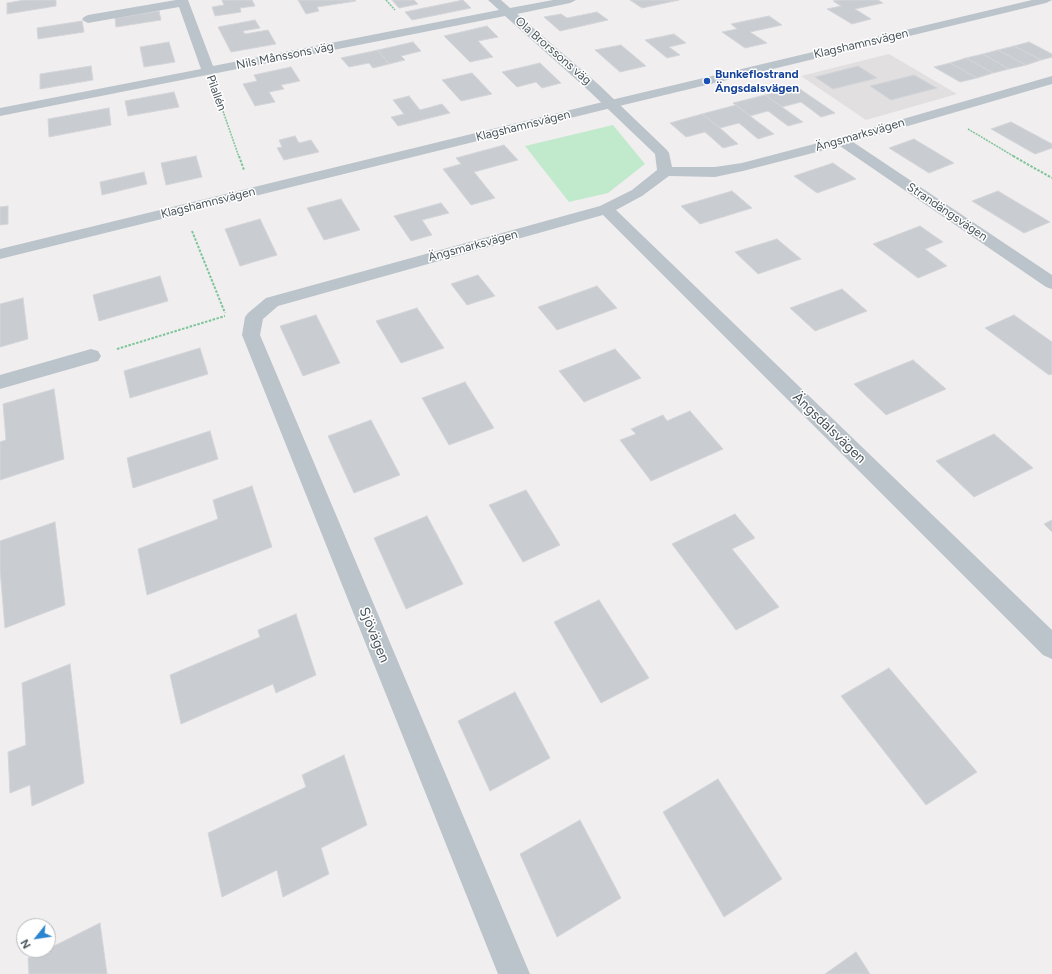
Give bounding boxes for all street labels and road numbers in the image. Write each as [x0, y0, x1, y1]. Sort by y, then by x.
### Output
street label: Ola Brorssons väg [512, 14, 594, 88]
street label: Klagshamnsvägen [812, 26, 910, 62]
street label: Nils Månssons väg [235, 39, 335, 73]
street label: Pilallén [203, 73, 229, 113]
street label: Klagshamnsvägen [474, 107, 572, 145]
street label: Ängsmarksvägen [814, 115, 906, 155]
street label: Strandängsvägen [904, 180, 990, 244]
street label: Klagshamnsvägen [159, 184, 257, 222]
street label: Ängsmarksvägen [427, 227, 519, 265]
street label: Ängsdalsvägen [789, 389, 869, 467]
street label: Sjövägen [355, 605, 393, 665]

